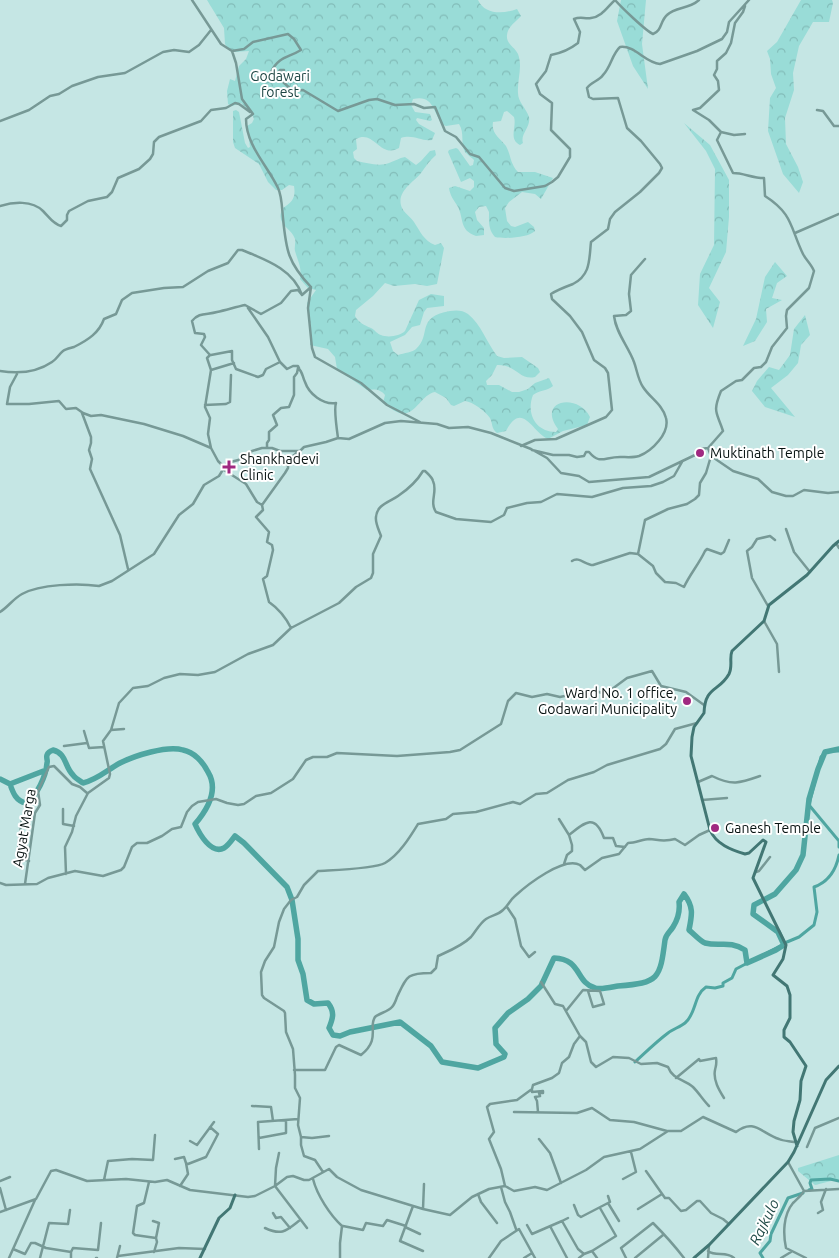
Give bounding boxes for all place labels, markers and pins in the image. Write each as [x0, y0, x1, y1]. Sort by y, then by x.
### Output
place label: Muktinath Temple [710, 445, 825, 461]
marker: Muktinath Temple [694, 447, 706, 459]
place label: Shankhadevi Clinic [240, 451, 319, 483]
marker: Shankhadevi Clinic [222, 460, 236, 474]
place label: Ward No. 1 office, Godawari Municipality [538, 685, 677, 717]
marker: Ward No. 1 office, Godawari Municipality [681, 695, 693, 707]
place label: Ganesh Temple [725, 820, 821, 836]
marker: Ganesh Temple [709, 822, 721, 834]

